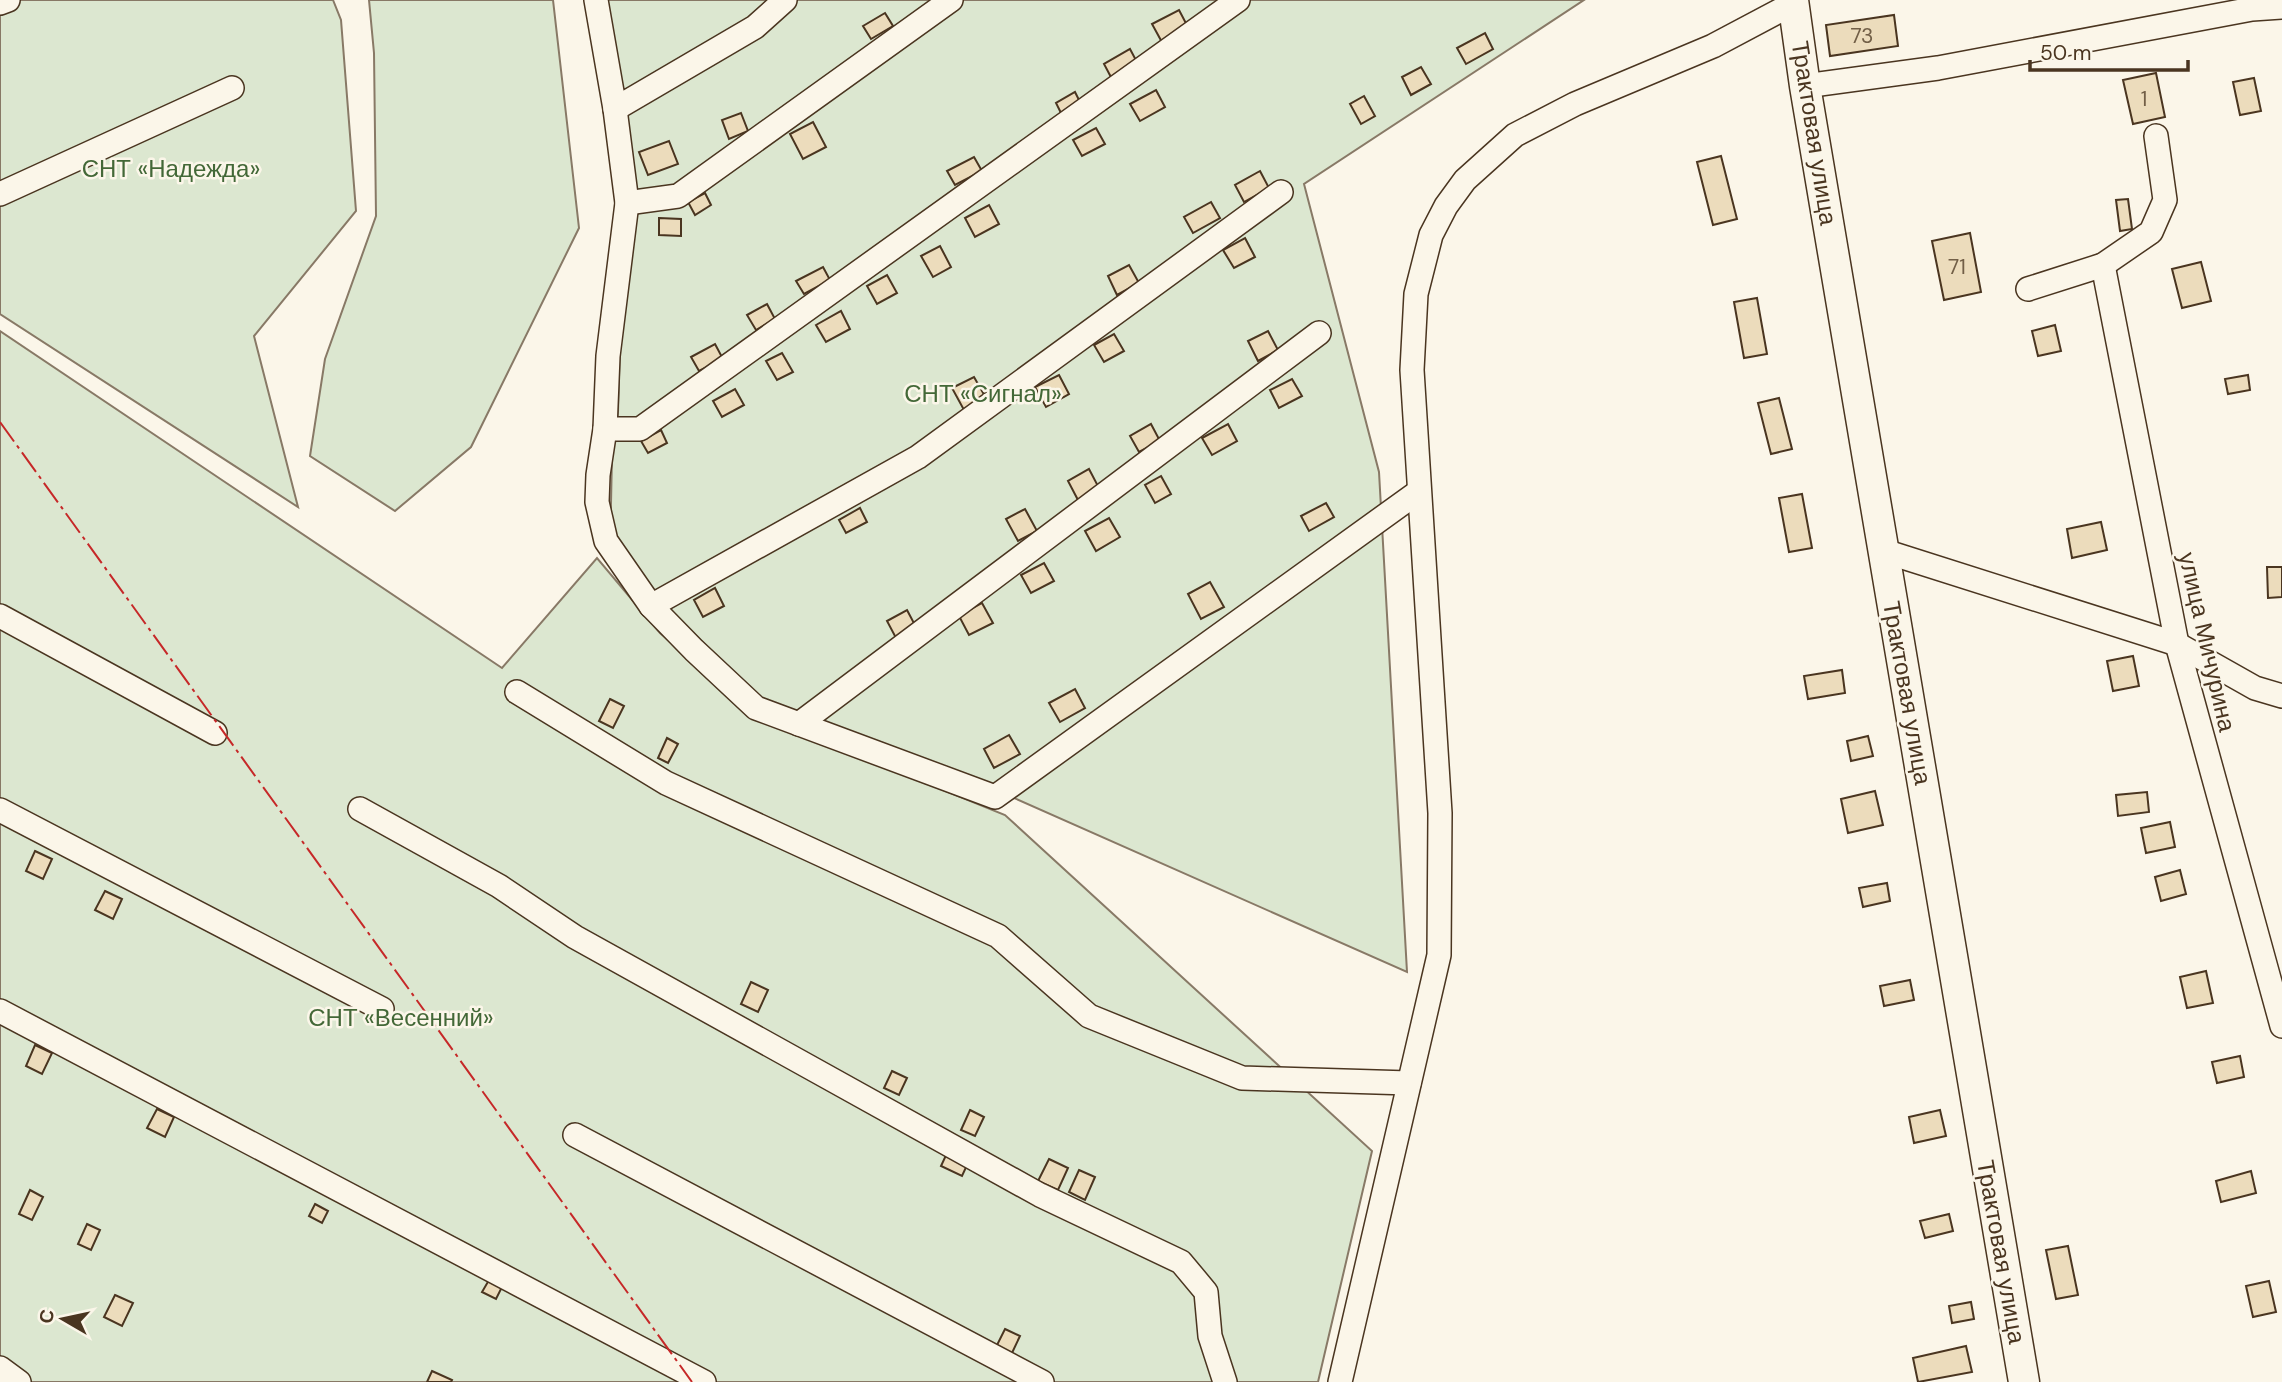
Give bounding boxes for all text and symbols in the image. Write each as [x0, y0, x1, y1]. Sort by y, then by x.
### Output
house number: 73 [1850, 22, 1874, 50]
scale bar [2030, 28, 2188, 72]
street label: Трактовая улица [1785, 39, 1844, 228]
text: 50 m [2040, 39, 2091, 67]
house number: 1 [2141, 85, 2147, 113]
park label: СНТ «Надежда» [82, 153, 260, 184]
house number: 71 [1948, 253, 1966, 281]
park label: СНТ «Сигнал» [904, 378, 1062, 409]
street label: улица Мичурина [2172, 549, 2243, 735]
street label: Трактовая улица [1876, 599, 1939, 788]
park label: СНТ «Весенний» [308, 1002, 494, 1033]
street label: Трактовая улица [1970, 1158, 2033, 1347]
north arrow [28, 1284, 98, 1354]
text: С [33, 1307, 60, 1325]

